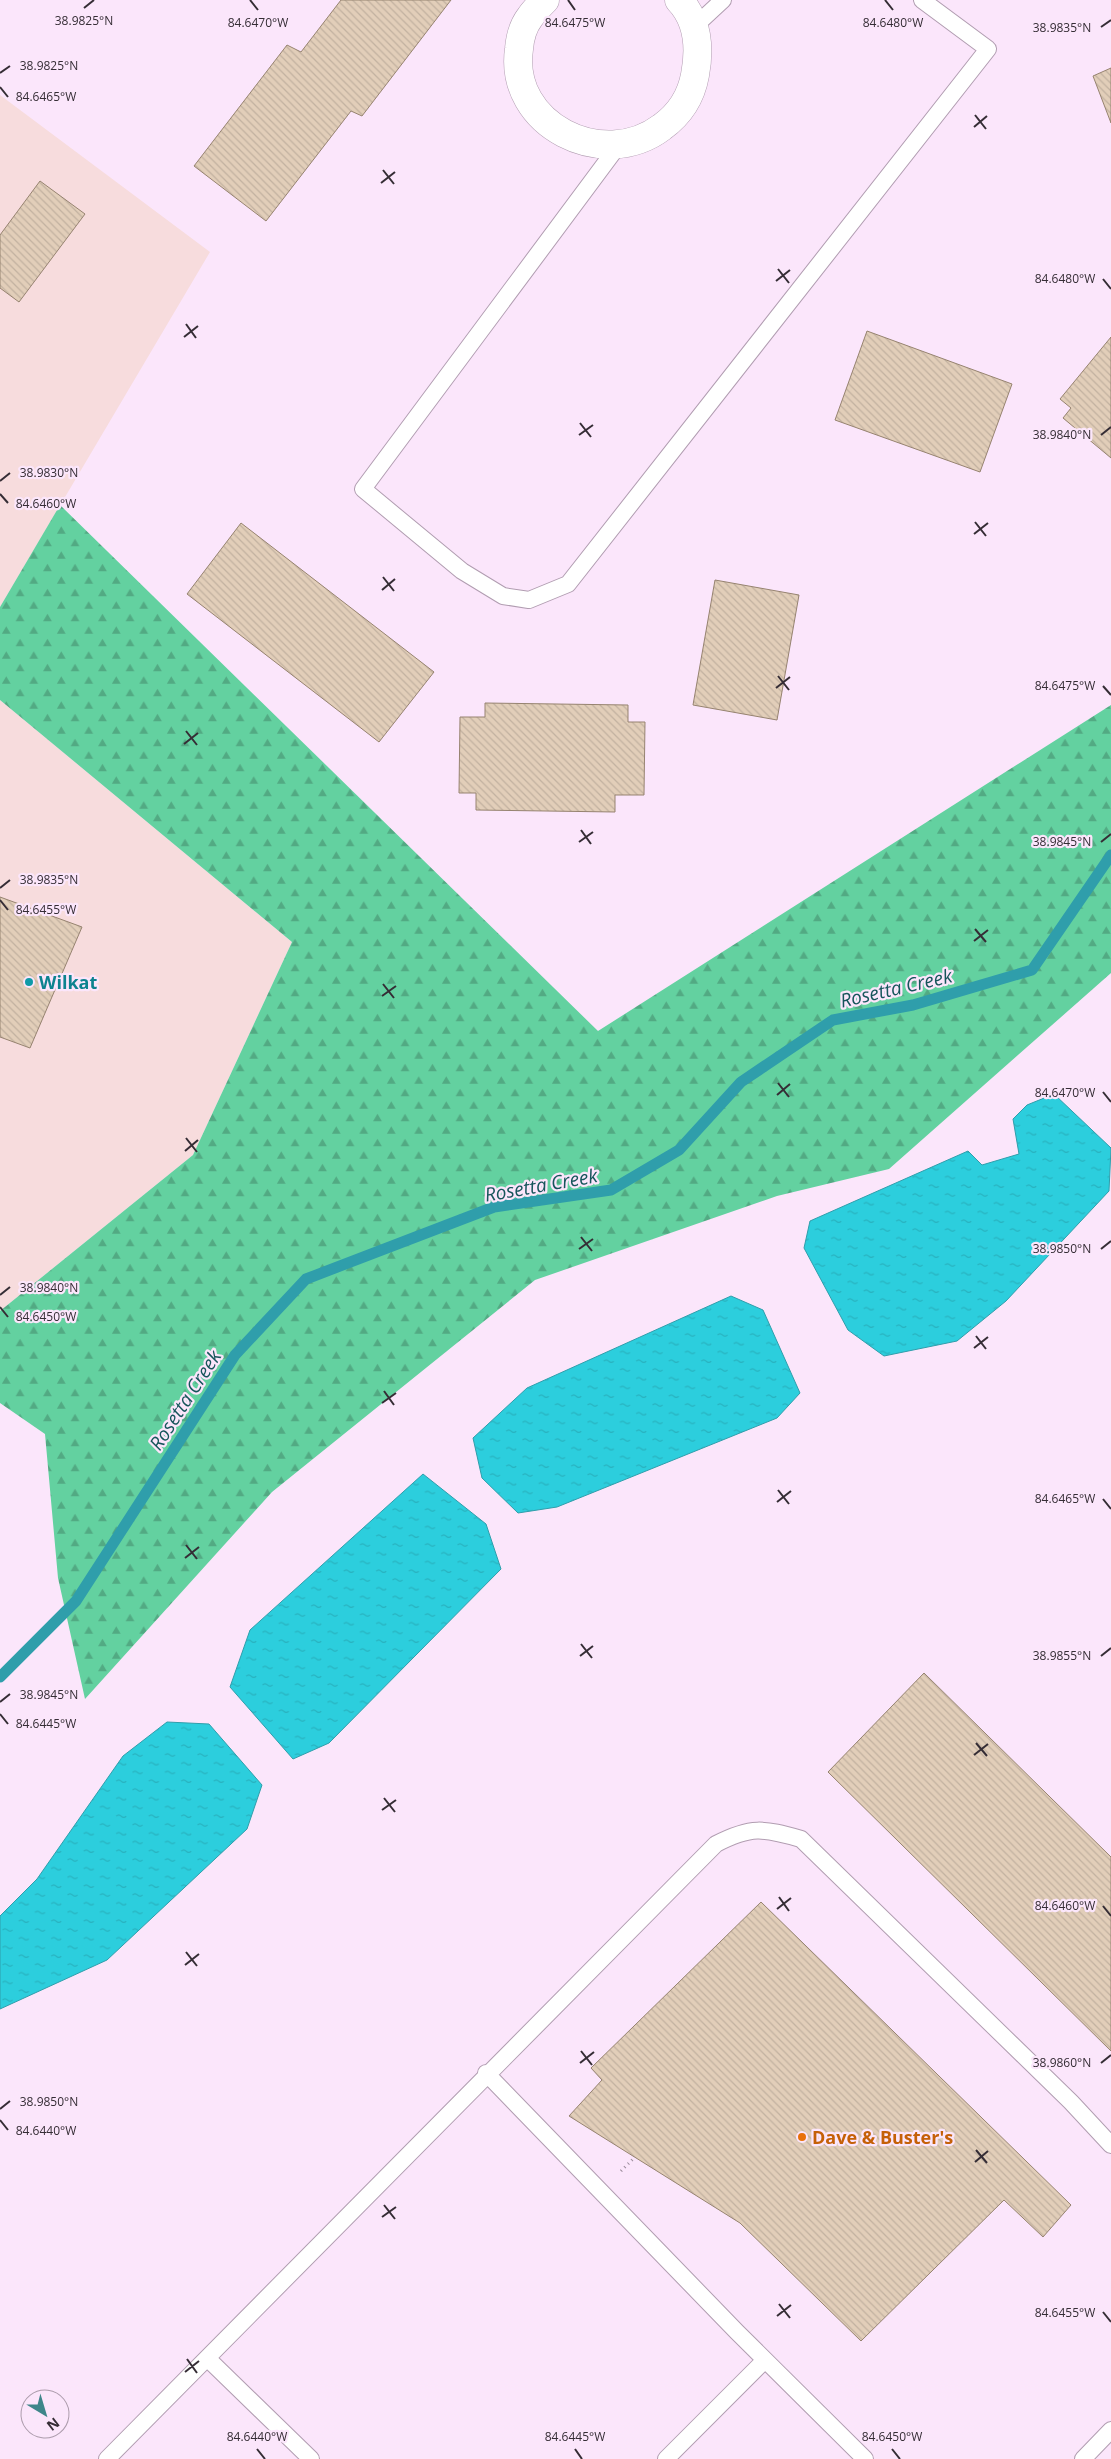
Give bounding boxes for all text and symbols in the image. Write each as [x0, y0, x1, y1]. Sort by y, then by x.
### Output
text: 38.9825°N [55, 12, 113, 29]
text: 84.6470°W [228, 14, 288, 31]
text: 84.6475°W [545, 14, 605, 31]
text: 84.6480°W [863, 14, 923, 31]
text: 38.9835°N [1033, 19, 1091, 36]
text: 38.9825°N [20, 57, 78, 74]
text: 84.6465°W [16, 88, 76, 105]
text: 84.6480°W [1035, 270, 1095, 287]
text: 38.9840°N [1033, 426, 1091, 443]
text: 38.9830°N [20, 464, 78, 481]
text: 84.6460°W [16, 495, 76, 512]
text: 84.6475°W [1035, 677, 1095, 694]
text: 38.9845°N [1033, 833, 1091, 850]
text: 38.9835°N [20, 871, 78, 888]
text: 84.6455°W [16, 901, 76, 918]
water label: Rosetta Creek [837, 962, 955, 1014]
place label: Wilkat [39, 970, 97, 994]
marker: Wilkat [23, 976, 35, 988]
text: 84.6470°W [1035, 1084, 1095, 1101]
water label: Rosetta Creek [482, 1162, 600, 1208]
text: 38.9850°N [1033, 1240, 1091, 1257]
text: 38.9840°N [20, 1279, 78, 1296]
text: 84.6450°W [16, 1308, 76, 1325]
water label: Rosetta Creek [143, 1344, 227, 1455]
text: 84.6465°W [1035, 1490, 1095, 1507]
text: 38.9855°N [1033, 1647, 1091, 1664]
text: 38.9845°N [20, 1686, 78, 1703]
text: 84.6445°W [16, 1715, 76, 1732]
text: 84.6460°W [1035, 1897, 1095, 1914]
text: 38.9860°N [1033, 2054, 1091, 2071]
text: 38.9850°N [20, 2093, 78, 2110]
text: 84.6440°W [16, 2122, 76, 2139]
place label: Dave & Buster's [812, 2125, 953, 2149]
marker: Dave & Buster's [796, 2131, 808, 2143]
text: 84.6455°W [1035, 2304, 1095, 2321]
north arrow [20, 2389, 70, 2439]
text: N [43, 2414, 64, 2436]
text: 84.6440°W [227, 2428, 287, 2445]
text: 84.6445°W [545, 2428, 605, 2445]
text: 84.6450°W [862, 2428, 922, 2445]

